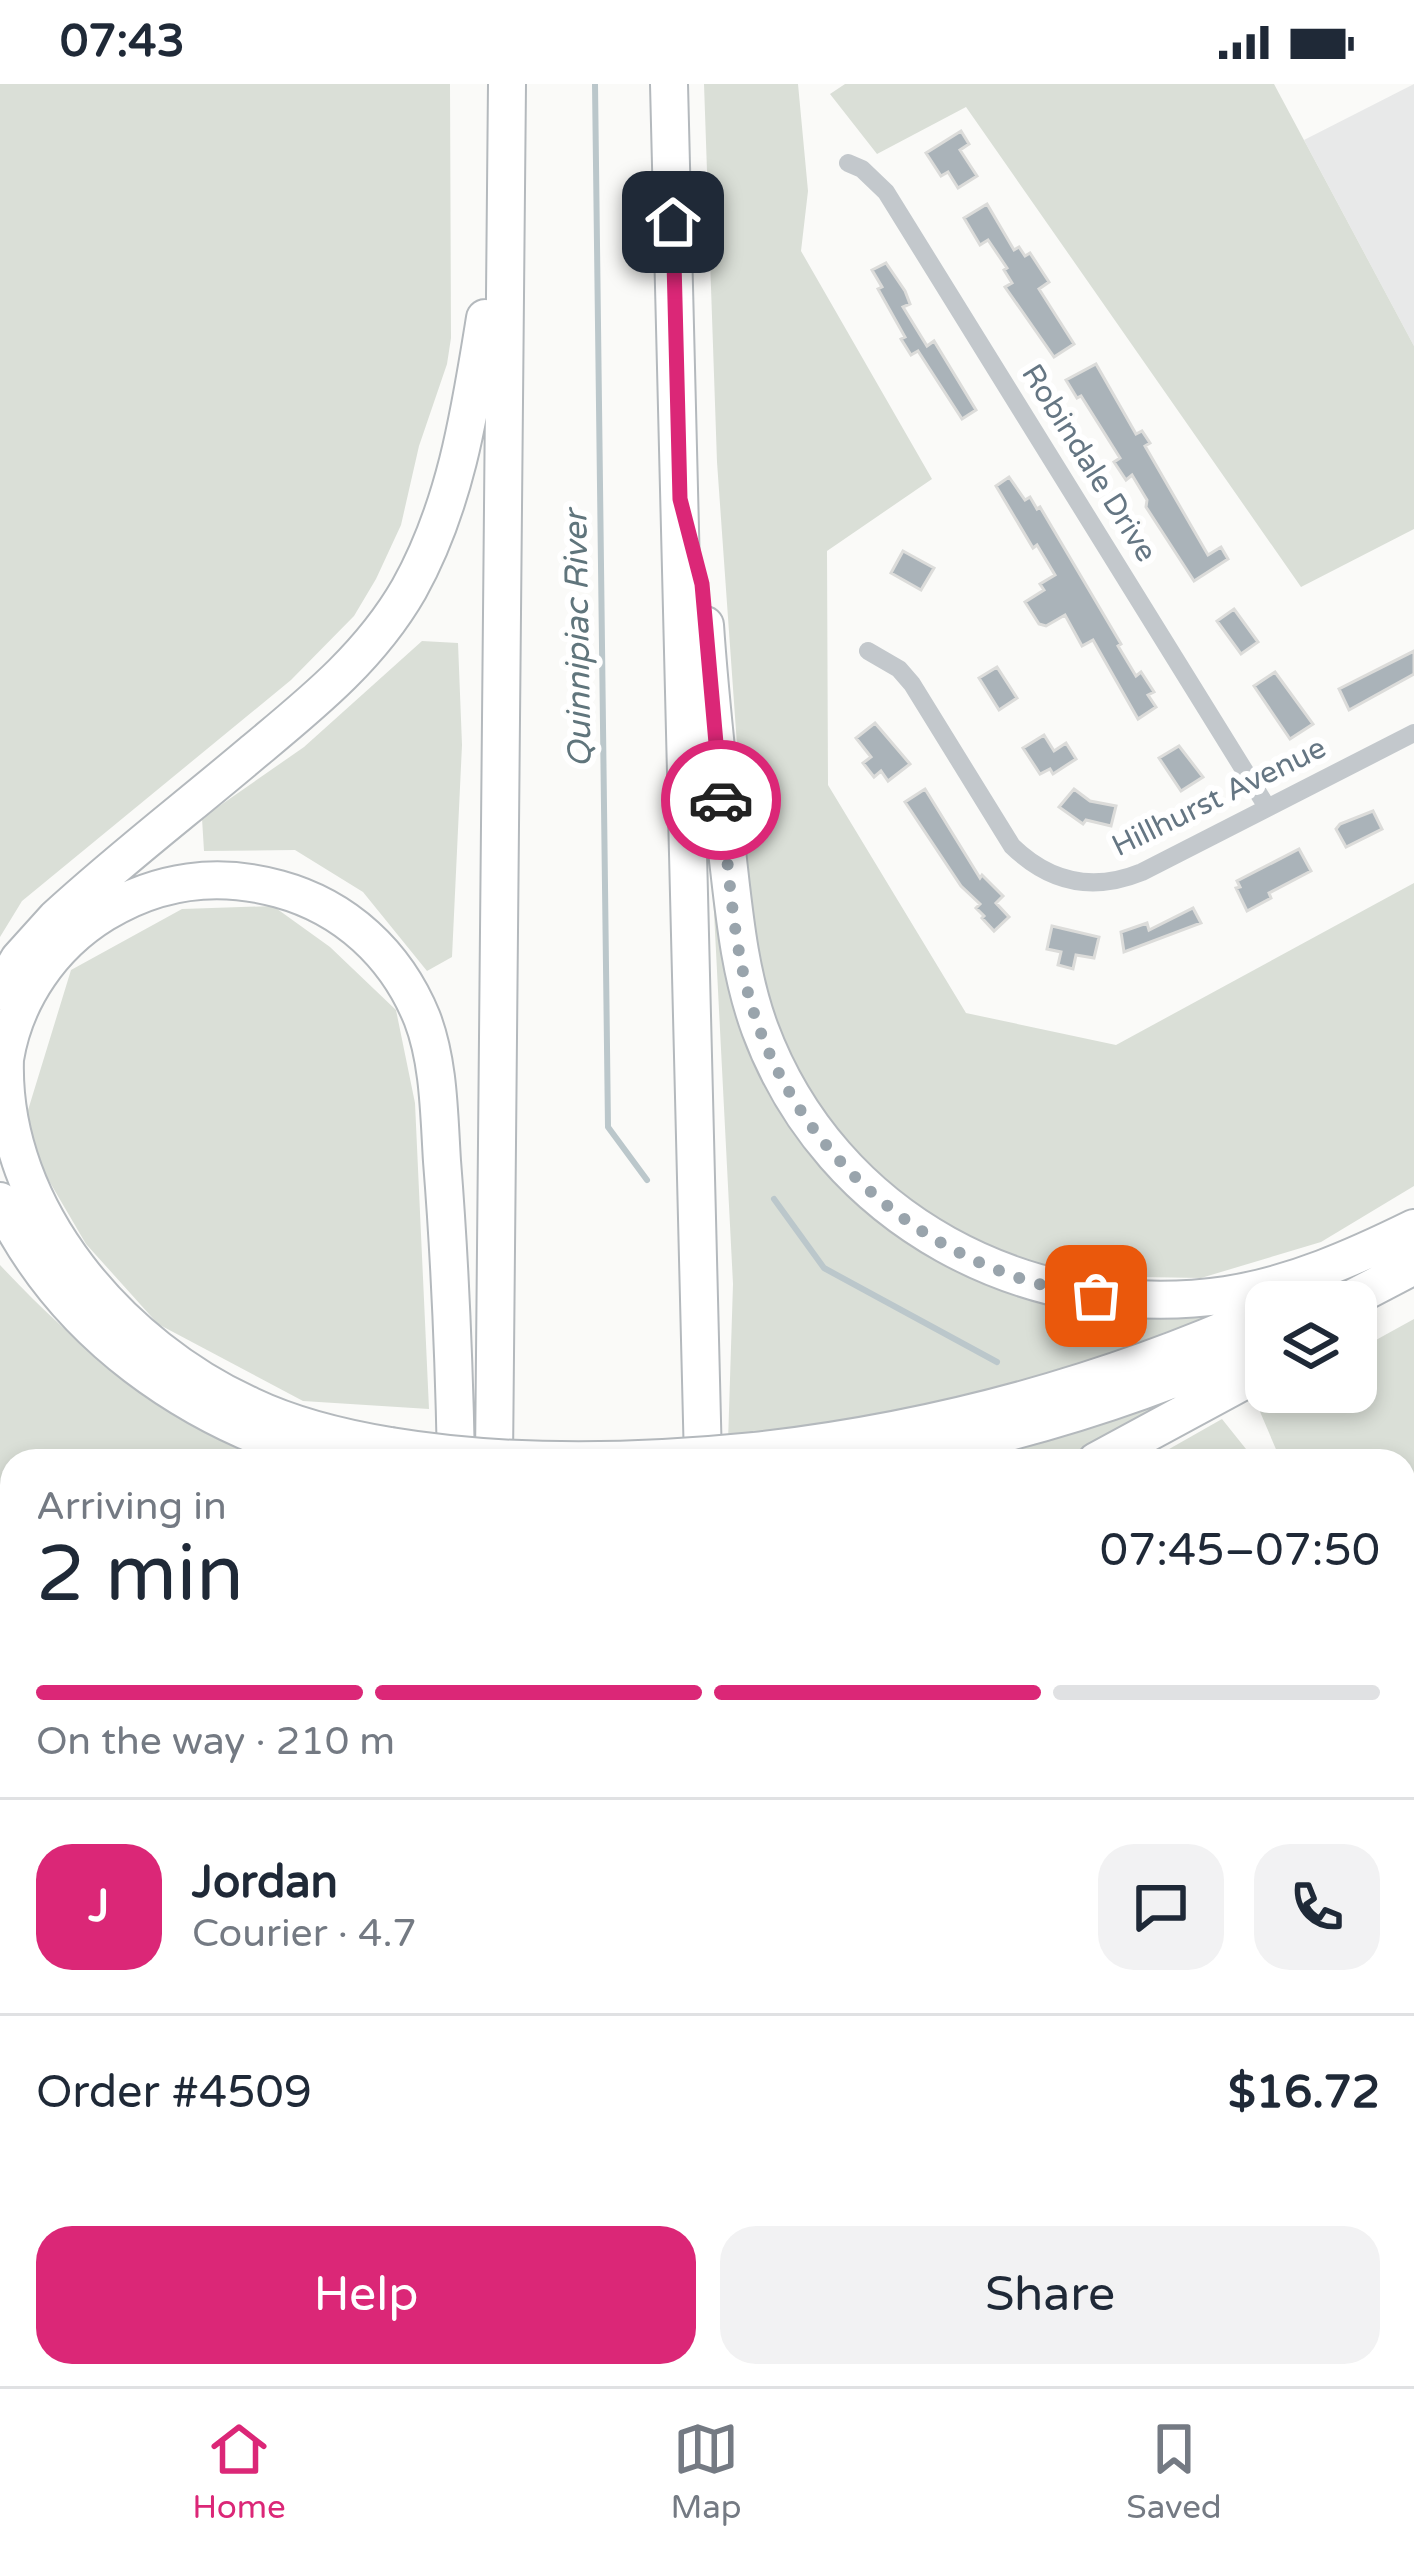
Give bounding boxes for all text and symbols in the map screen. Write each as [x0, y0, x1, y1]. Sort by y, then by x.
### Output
text: 07:43 [60, 15, 185, 69]
pin [622, 171, 724, 273]
icon: home [640, 189, 706, 255]
street label: Robindale Drive [1013, 357, 1165, 569]
water label: Quinnipiac River [556, 506, 600, 768]
street label: Hillhurst Avenue [1106, 729, 1332, 865]
courier [661, 740, 781, 860]
icon: car [688, 767, 754, 833]
pin [1045, 1245, 1147, 1347]
icon: bag [1063, 1263, 1129, 1329]
map controls [1245, 1281, 1377, 1413]
button: layers [1245, 1281, 1377, 1413]
text: Arriving in [36, 1483, 227, 1530]
text: 07:45–07:50 [1100, 1524, 1380, 1578]
text: 2 min [36, 1528, 244, 1622]
text: On the way · 210 m [36, 1718, 395, 1765]
button: chat [1098, 1844, 1224, 1970]
button: phone [1254, 1844, 1380, 1970]
text: Jordan [192, 1856, 338, 1910]
text: J [89, 1880, 109, 1934]
text: Courier · 4.7 [192, 1910, 417, 1957]
text: Order #4509 [36, 2066, 312, 2120]
text: $16.72 [1228, 2066, 1380, 2120]
button: Help [36, 2226, 696, 2364]
button: Share [720, 2226, 1380, 2364]
tab: Home [192, 2416, 286, 2527]
tab: Map [670, 2416, 742, 2527]
tab: Saved [1126, 2416, 1222, 2527]

